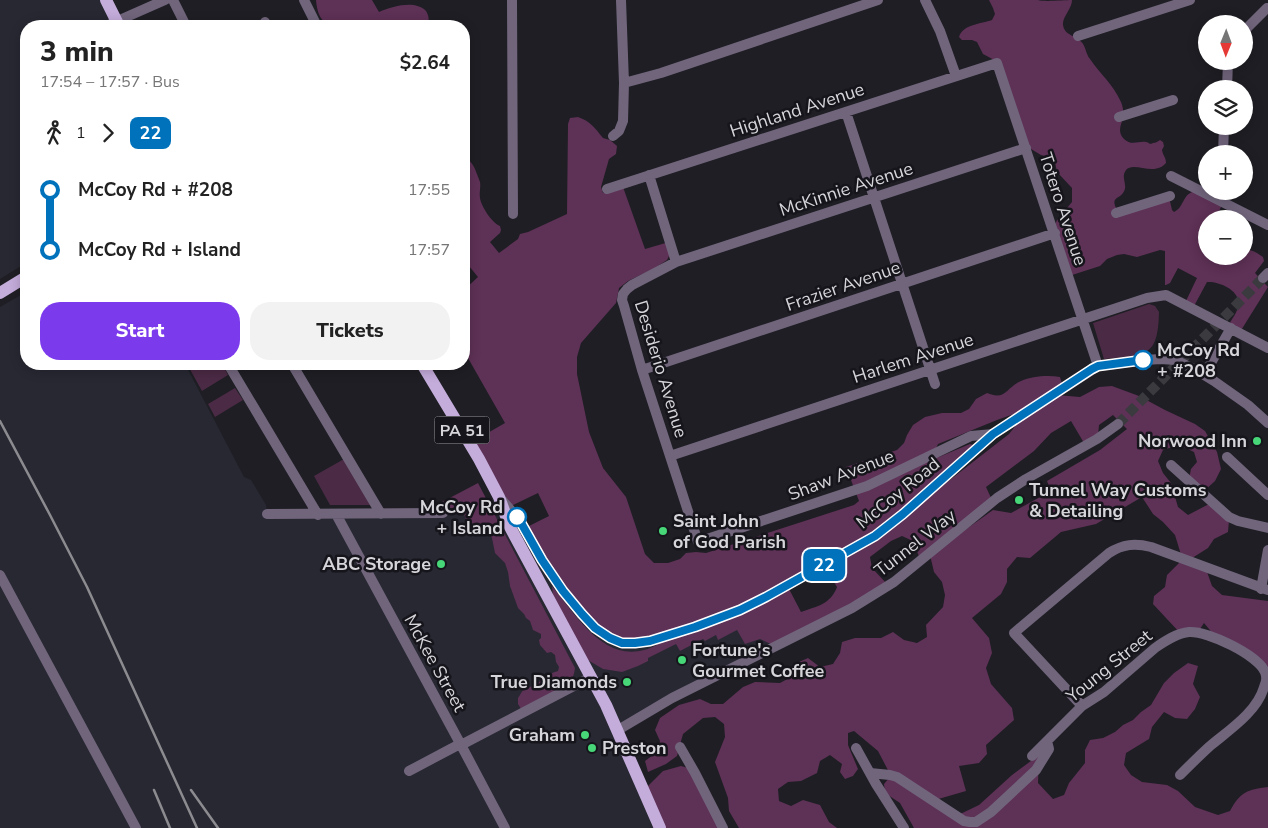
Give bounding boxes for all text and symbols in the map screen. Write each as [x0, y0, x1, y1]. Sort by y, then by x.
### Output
north arrow [1198, 15, 1252, 70]
map controls [1198, 15, 1253, 265]
text: 3 min [40, 33, 114, 71]
text: $2.64 [400, 50, 450, 76]
text: 17:54 – 17:57 · Bus [40, 71, 180, 93]
street label: Highland Avenue [727, 77, 867, 143]
button: layers [1198, 80, 1253, 135]
icon: walk [40, 119, 68, 147]
icon: forward [94, 119, 122, 147]
text: 22 [140, 121, 161, 145]
text: 1 [76, 122, 86, 144]
button: + [1198, 145, 1253, 200]
street label: Totero Avenue [1033, 149, 1093, 269]
street label: McKinnie Avenue [776, 156, 916, 222]
text: McCoy Rd + #208 [78, 177, 233, 203]
text: 17:55 [408, 179, 450, 201]
button: − [1198, 210, 1253, 265]
text: McCoy Rd + Island [78, 237, 241, 263]
text: 17:57 [408, 239, 450, 261]
street label: Frazier Avenue [782, 255, 904, 317]
street label: Desiderio Avenue [629, 297, 693, 441]
button: Start [40, 302, 240, 360]
button: Tickets [250, 302, 450, 360]
street label: Harlem Avenue [849, 327, 977, 389]
place label: McCoy Rd + #208 [1157, 338, 1240, 383]
marker: McCoy Rd + #208 [1133, 350, 1153, 370]
road number: PA 51 [434, 416, 490, 444]
place label: Norwood Inn [1138, 429, 1247, 453]
marker: Norwood Inn [1251, 435, 1263, 447]
street label: Shaw Avenue [785, 444, 897, 506]
street label: McCoy Road [851, 452, 945, 534]
place label: Tunnel Way Customs & Detailing [1029, 478, 1207, 523]
marker: Tunnel Way Customs & Detailing [1013, 494, 1025, 506]
place label: McCoy Rd + Island [420, 495, 503, 540]
street label: Tunnel Way [869, 503, 961, 582]
marker: McCoy Rd + Island [507, 507, 527, 527]
place label: Saint John of God Parish [673, 509, 786, 554]
marker: Saint John of God Parish [657, 525, 669, 537]
line badge: 22 [802, 549, 846, 581]
place label: ABC Storage [322, 552, 431, 576]
text: 22 [813, 553, 835, 577]
marker: ABC Storage [435, 558, 447, 570]
street label: McKee Street [398, 610, 472, 717]
street label: Young Street [1060, 624, 1157, 709]
place label: Fortune's Gourmet Coffee [692, 638, 824, 683]
marker: Fortune's Gourmet Coffee [676, 654, 688, 666]
place label: True Diamonds [491, 670, 617, 694]
marker: True Diamonds [621, 676, 633, 688]
place label: Graham [509, 723, 575, 747]
marker: Graham [579, 729, 591, 741]
place label: Preston [602, 736, 667, 760]
marker: Preston [586, 742, 598, 754]

